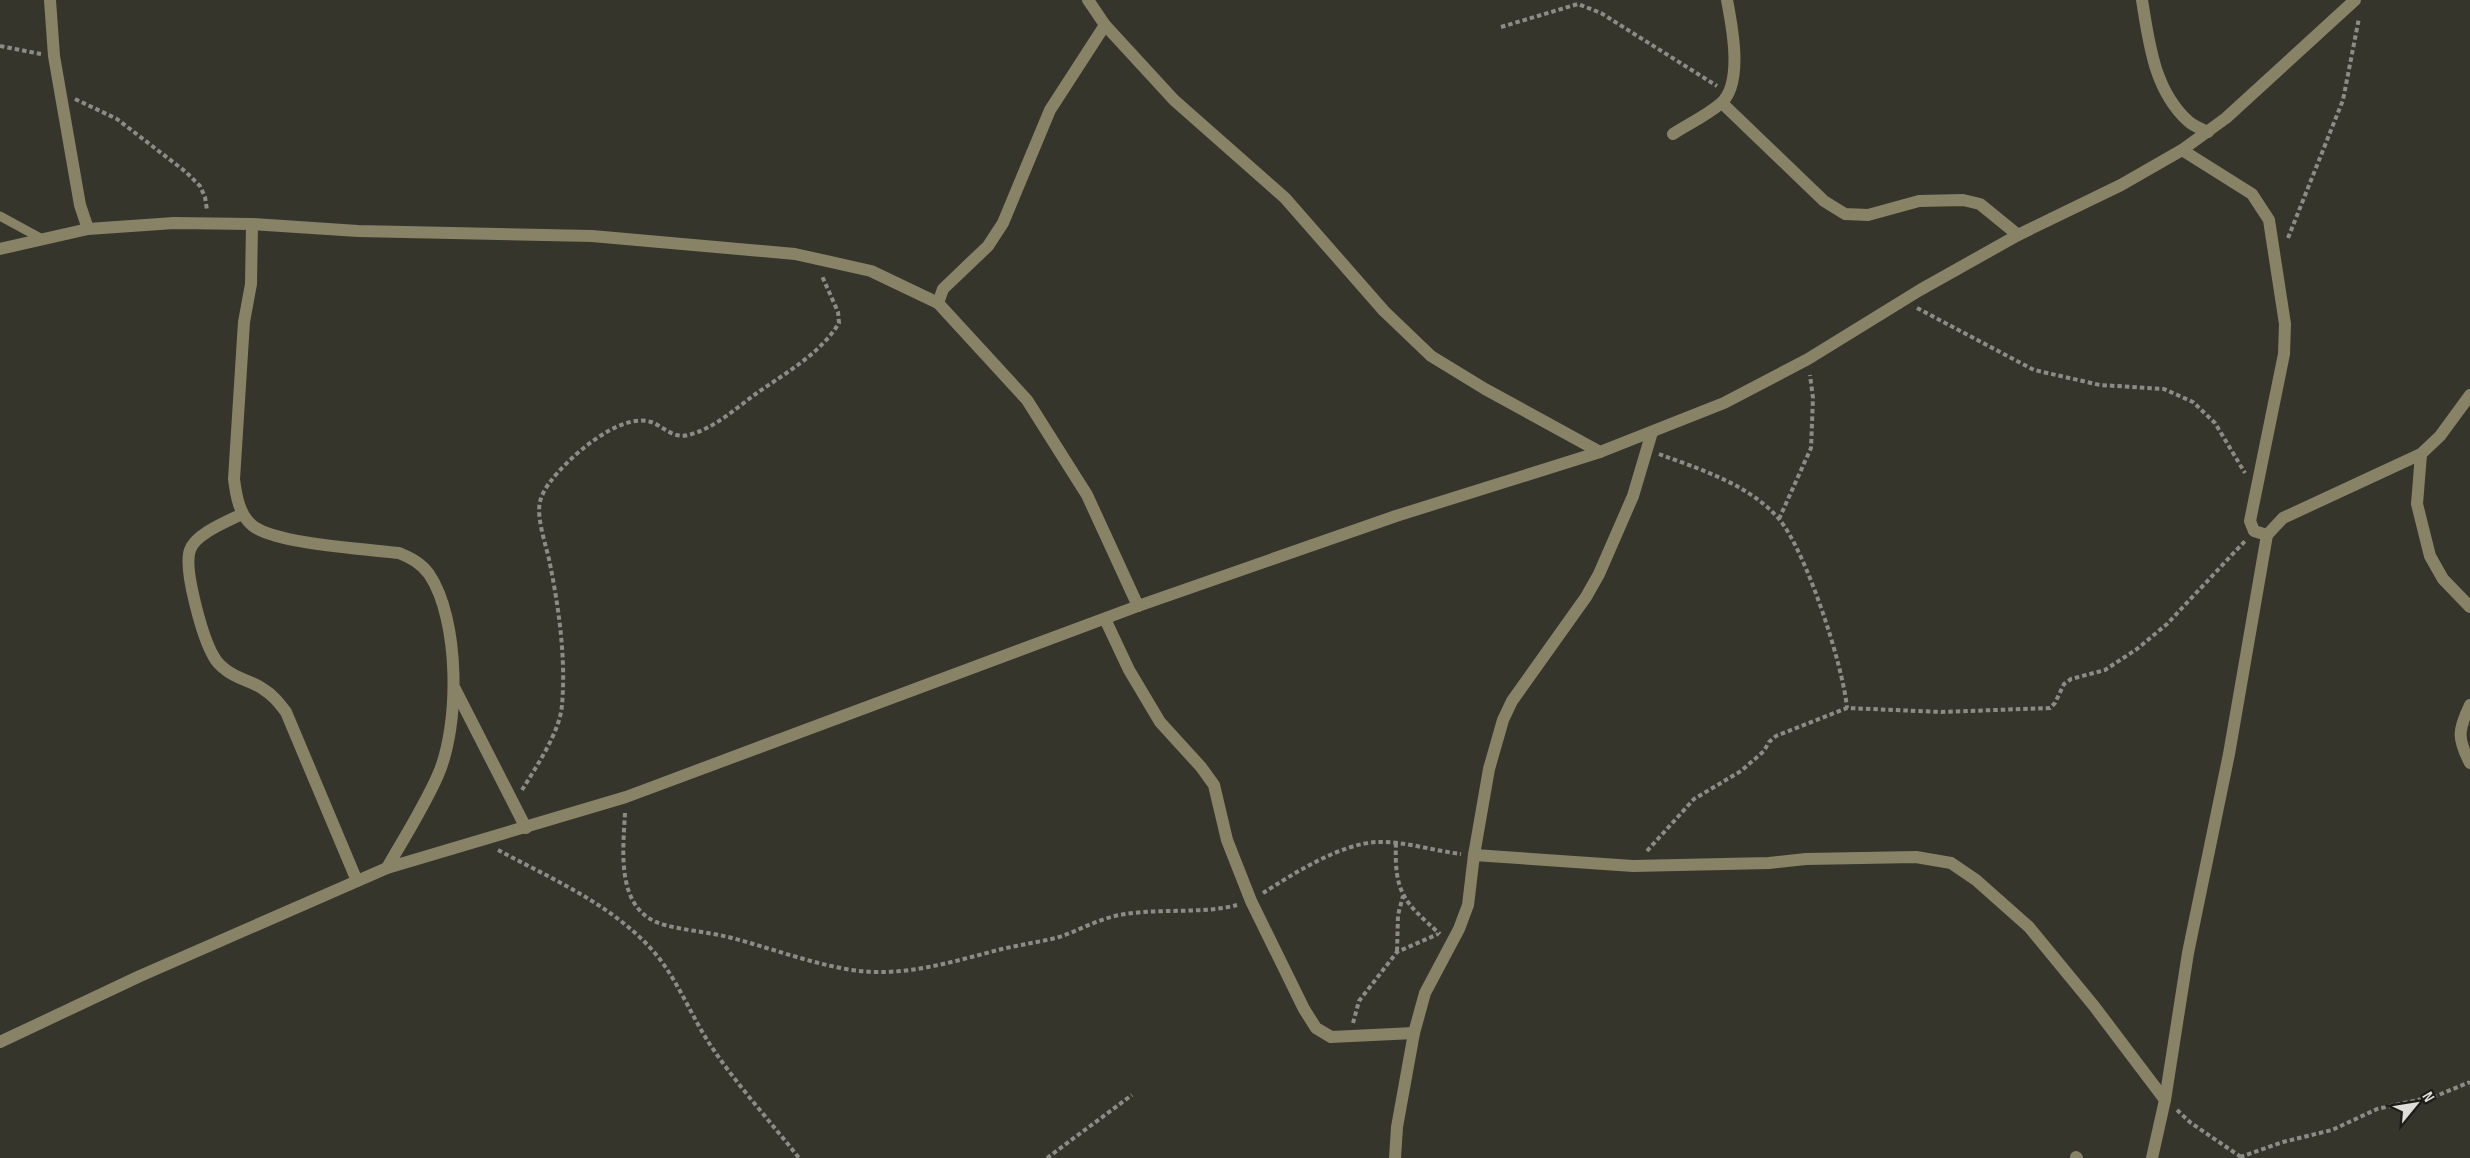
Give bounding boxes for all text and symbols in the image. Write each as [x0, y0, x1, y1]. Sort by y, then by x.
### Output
north arrow [2386, 1074, 2446, 1134]
text: N [2417, 1089, 2438, 1106]

